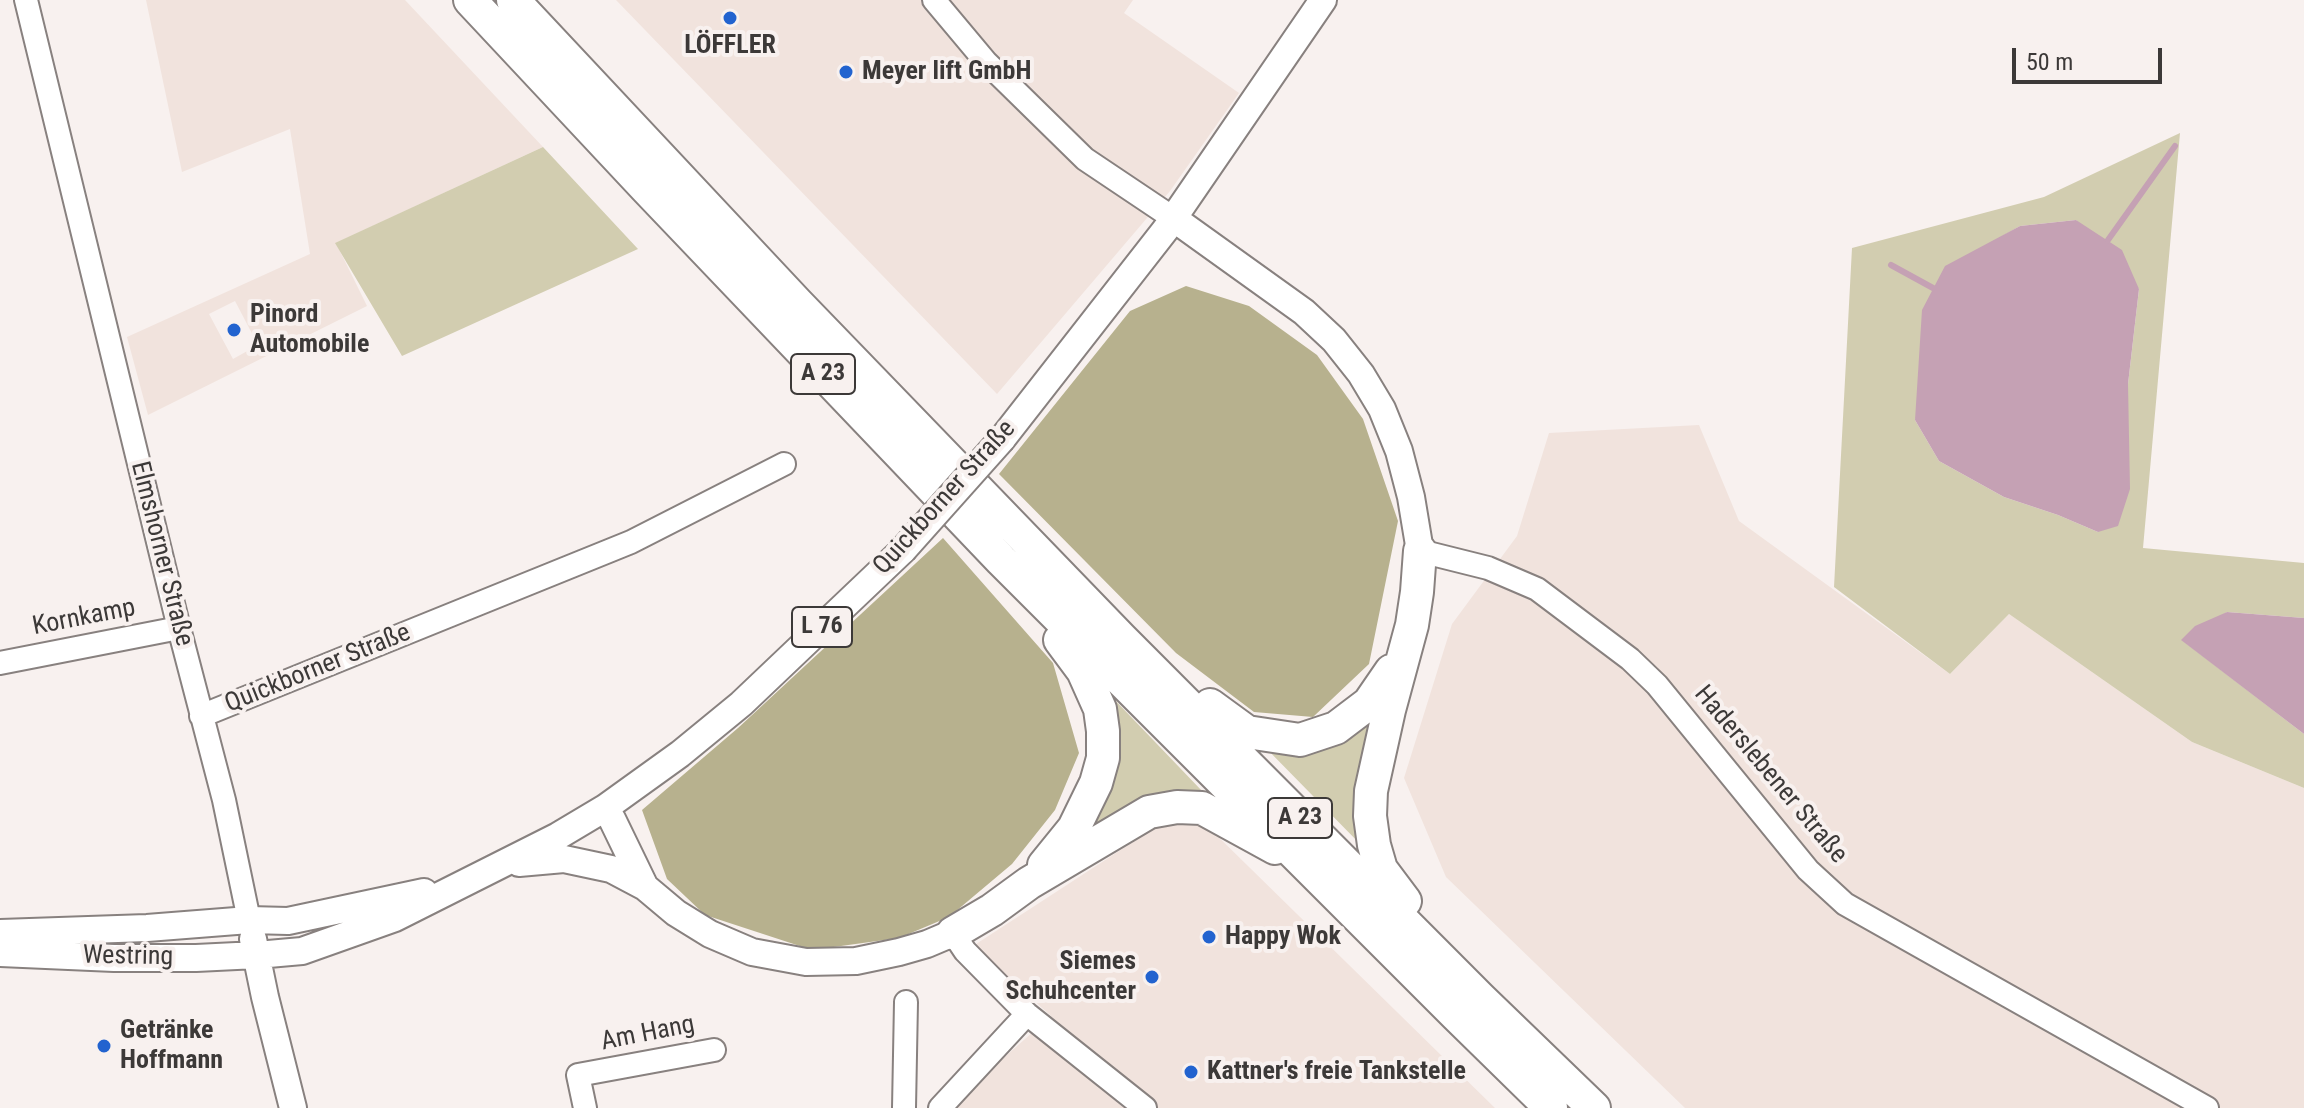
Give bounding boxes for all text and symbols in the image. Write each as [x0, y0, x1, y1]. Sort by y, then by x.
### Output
marker: LÖFFLER [721, 9, 739, 27]
place label: LÖFFLER [684, 30, 776, 62]
scale bar [2016, 32, 2166, 82]
text: 50 m [2026, 48, 2073, 76]
place label: Meyer lift GmbH [862, 56, 1031, 88]
marker: Meyer lift GmbH [837, 63, 855, 81]
place label: Pinord Automobile [250, 299, 369, 360]
marker: Pinord Automobile [225, 321, 243, 339]
road number: A 23 [791, 354, 855, 394]
street label: Quickborner Straße [867, 414, 1023, 582]
street label: Elmshorner Straße [123, 458, 199, 650]
street label: Kornkamp [30, 593, 138, 643]
road number: L 76 [792, 607, 852, 647]
street label: Quickborner Straße [221, 618, 415, 720]
street label: Haderslebener Straße [1687, 680, 1853, 870]
road number: A 23 [1268, 798, 1332, 838]
place label: Happy Wok [1225, 921, 1341, 953]
marker: Happy Wok [1200, 928, 1218, 946]
street label: Westring [83, 941, 173, 973]
place label: Siemes Schuhcenter [1005, 946, 1136, 1008]
marker: Siemes Schuhcenter [1143, 968, 1161, 986]
street label: Am Hang [599, 1010, 697, 1058]
place label: Getränke Hoffmann [120, 1015, 223, 1076]
marker: Getränke Hoffmann [95, 1037, 113, 1055]
place label: Kattner's freie Tankstelle [1207, 1056, 1466, 1088]
marker: Kattner's freie Tankstelle [1182, 1063, 1200, 1081]

